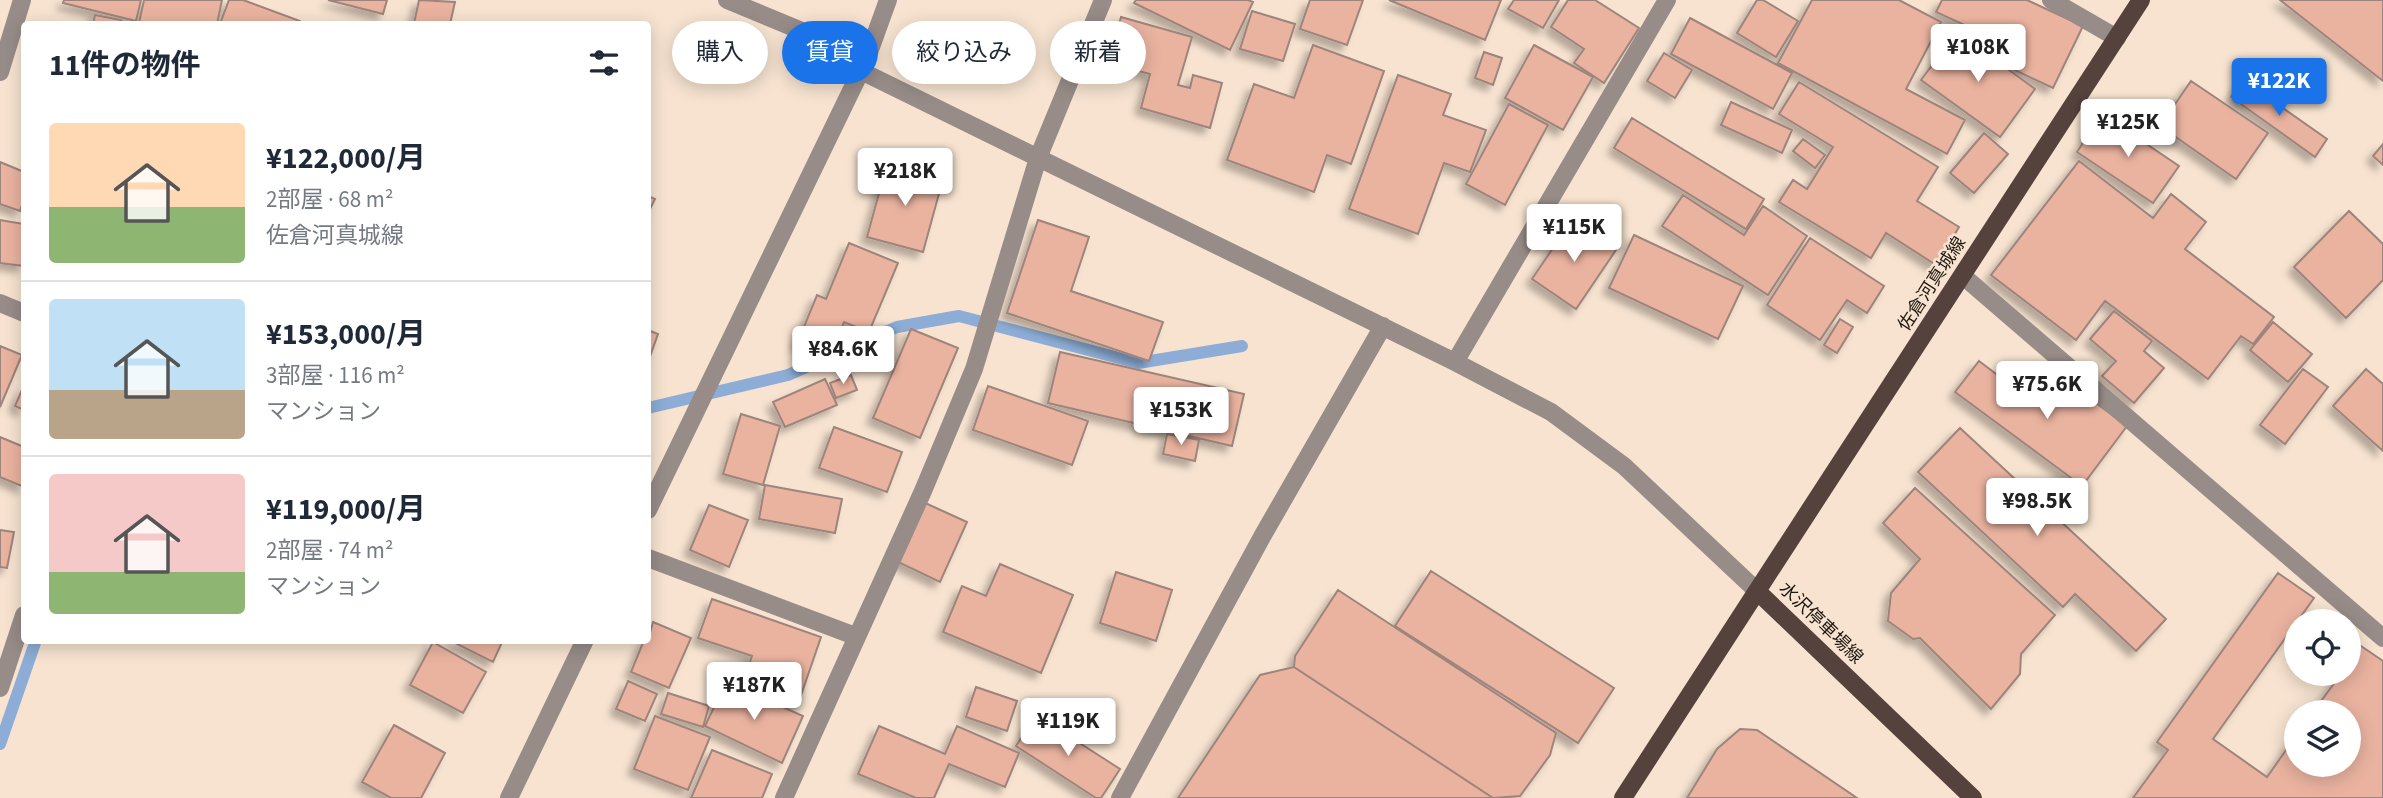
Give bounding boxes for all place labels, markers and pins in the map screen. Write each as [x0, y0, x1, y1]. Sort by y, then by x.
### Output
pin: ¥108K [1929, 24, 2027, 84]
pin: ¥122K [2230, 58, 2328, 118]
pin: ¥125K [2079, 100, 2177, 159]
pin: ¥218K [856, 148, 954, 208]
pin: ¥115K [1525, 204, 1623, 264]
pin: ¥84.6K [786, 326, 900, 386]
pin: ¥75.6K [1990, 362, 2104, 421]
pin: ¥153K [1132, 388, 1230, 447]
pin: ¥98.5K [1980, 478, 2094, 538]
pin: ¥187K [705, 662, 803, 722]
pin: ¥119K [1019, 698, 1117, 758]

